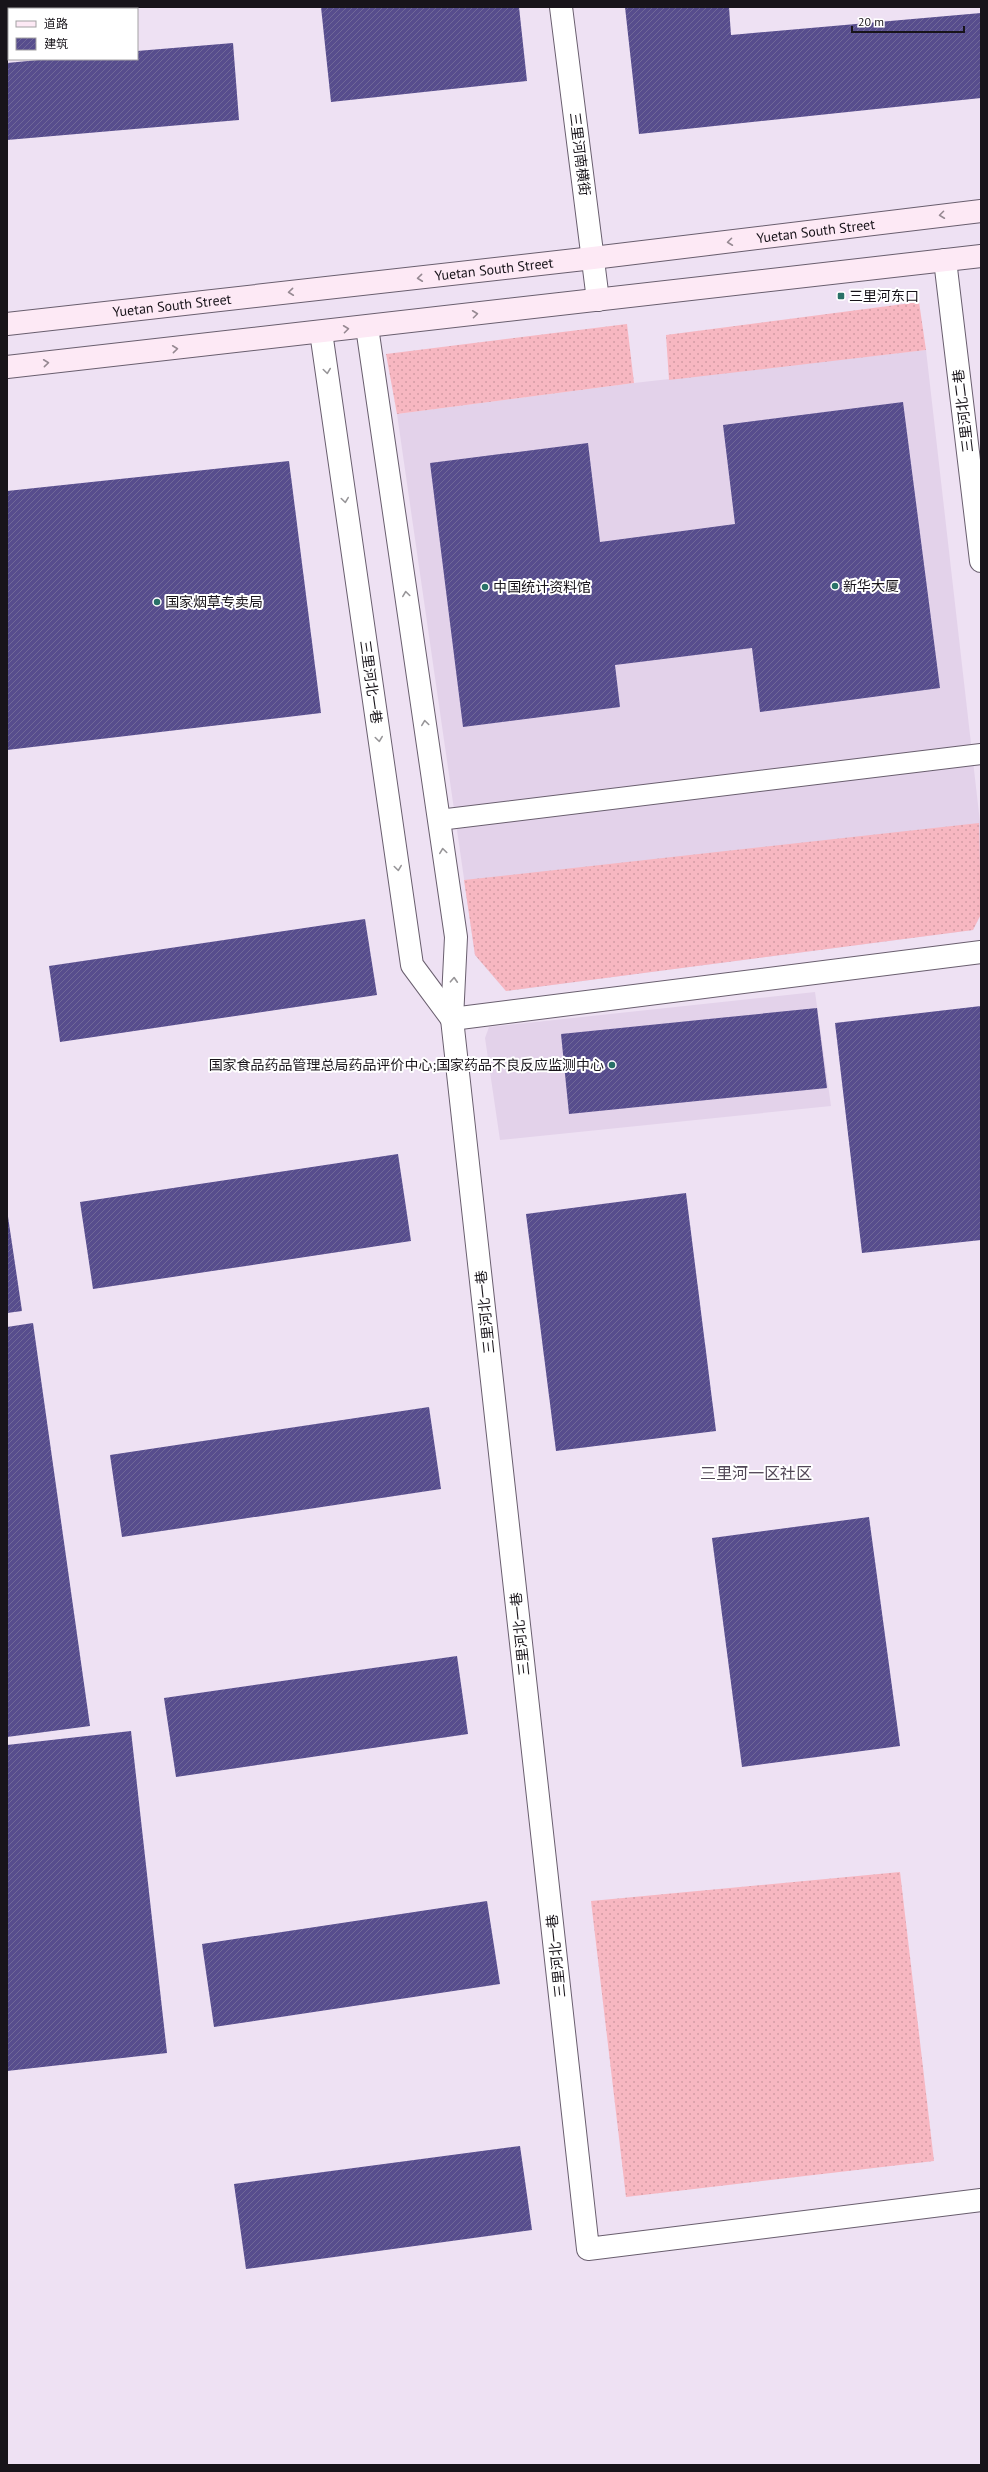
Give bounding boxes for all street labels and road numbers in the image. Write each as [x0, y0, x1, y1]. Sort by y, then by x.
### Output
street label: 三里河南横街 [566, 111, 594, 197]
street label: Yuetan South Street [755, 215, 876, 247]
street label: Yuetan South Street [434, 254, 554, 285]
street label: Yuetan South Street [112, 290, 232, 321]
street label: 三里河北二巷 [949, 368, 977, 454]
street label: 三里河北一巷 [356, 639, 386, 725]
street label: 三里河北一巷 [472, 1269, 498, 1355]
street label: 三里河北一巷 [507, 1591, 533, 1677]
street label: 三里河北一巷 [543, 1913, 569, 1999]

